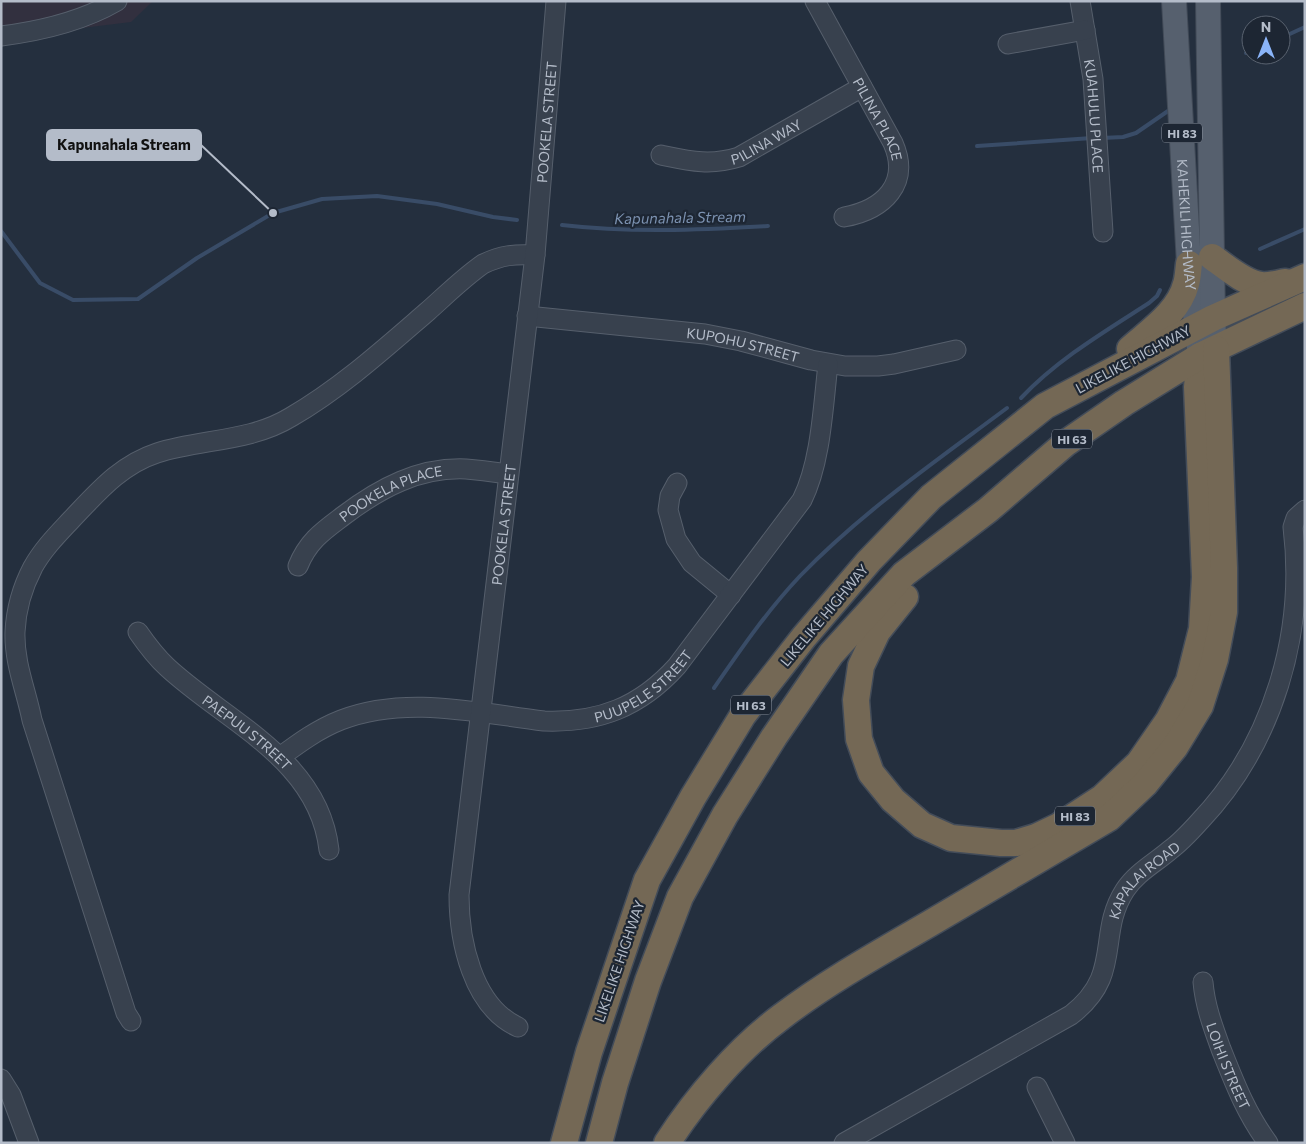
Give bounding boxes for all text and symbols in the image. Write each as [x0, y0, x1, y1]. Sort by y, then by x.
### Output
north arrow [1241, 15, 1291, 65]
text: N [1261, 18, 1271, 35]
street label: KUAHULU PLACE [1081, 58, 1108, 173]
street label: POOKELA STREET [533, 61, 559, 183]
street label: PILINA PLACE [850, 74, 907, 162]
street label: PILINA WAY [729, 115, 804, 167]
road number: HI 83 [1162, 124, 1202, 142]
callout: Kapunahala Stream [47, 130, 201, 160]
text: Kapunahala Stream [57, 135, 191, 153]
street label: KAHEKILI HIGHWAY [1175, 158, 1201, 291]
water label: Kapunahala Stream [614, 207, 746, 227]
street label: LIKELIKE HIGHWAY [1073, 321, 1193, 397]
street label: KUPOHU STREET [686, 324, 801, 365]
road number: HI 63 [1052, 429, 1092, 448]
street label: POOKELA PLACE [335, 462, 443, 525]
street label: POOKELA STREET [487, 463, 519, 586]
street label: LIKELIKE HIGHWAY [776, 561, 872, 669]
street label: PUUPELE STREET [592, 646, 695, 725]
street label: PAEPUU STREET [199, 691, 296, 773]
road number: HI 63 [731, 696, 771, 714]
road number: HI 83 [1055, 806, 1095, 826]
street label: KAPALAI ROAD [1104, 837, 1183, 921]
street label: LIKELIKE HIGHWAY [590, 898, 648, 1024]
street label: LOIHI STREET [1204, 1020, 1254, 1112]

